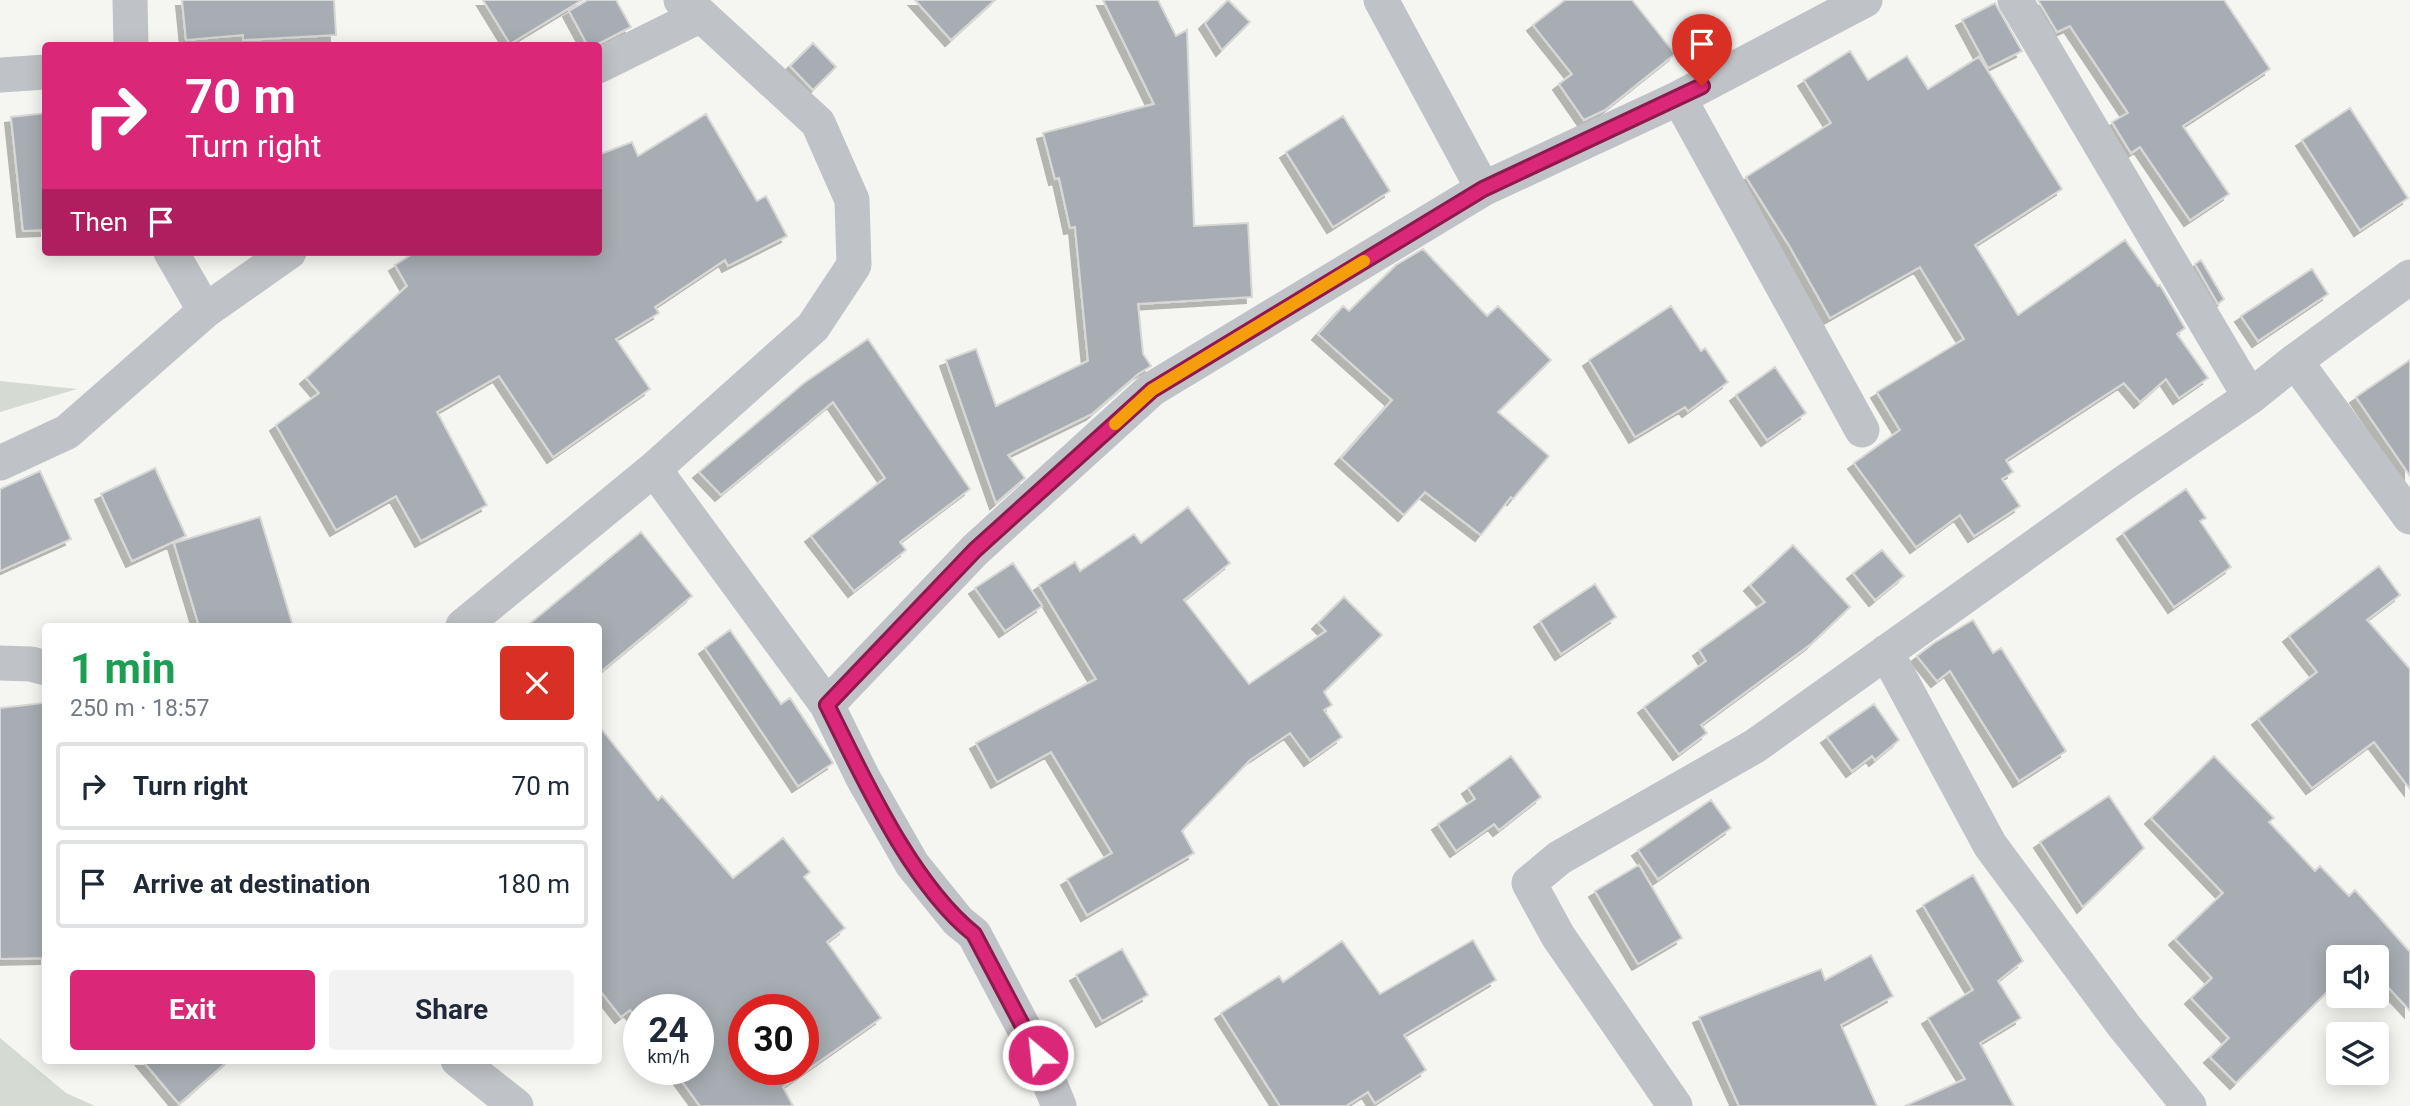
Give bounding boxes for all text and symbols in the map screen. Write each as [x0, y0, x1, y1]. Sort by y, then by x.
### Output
pin [1672, 14, 1732, 86]
icon: arrive [1683, 25, 1721, 63]
text: 70 m [185, 68, 296, 125]
icon: right [70, 70, 161, 161]
text: Turn right [185, 127, 321, 165]
icon: arrive [142, 203, 180, 241]
text: Then [70, 207, 128, 237]
text: 1 min [70, 644, 176, 693]
button: close [500, 646, 574, 720]
text: 250 m · 18:57 [70, 695, 209, 722]
icon: right [74, 767, 112, 805]
text: Turn right [133, 771, 248, 801]
text: 70 m [512, 771, 570, 801]
icon: arrive [74, 865, 112, 903]
text: Arrive at destination [133, 869, 370, 899]
text: 180 m [497, 869, 570, 899]
map controls [2326, 945, 2389, 1085]
button: sound [2326, 945, 2389, 1008]
button: Exit [70, 970, 315, 1050]
button: Share [329, 970, 574, 1050]
speed limit sign: 30 [728, 994, 819, 1085]
text: 24 [648, 1010, 689, 1051]
position arrow [1001, 1018, 1075, 1092]
button: layers [2326, 1022, 2389, 1085]
text: km/h [647, 1046, 690, 1067]

